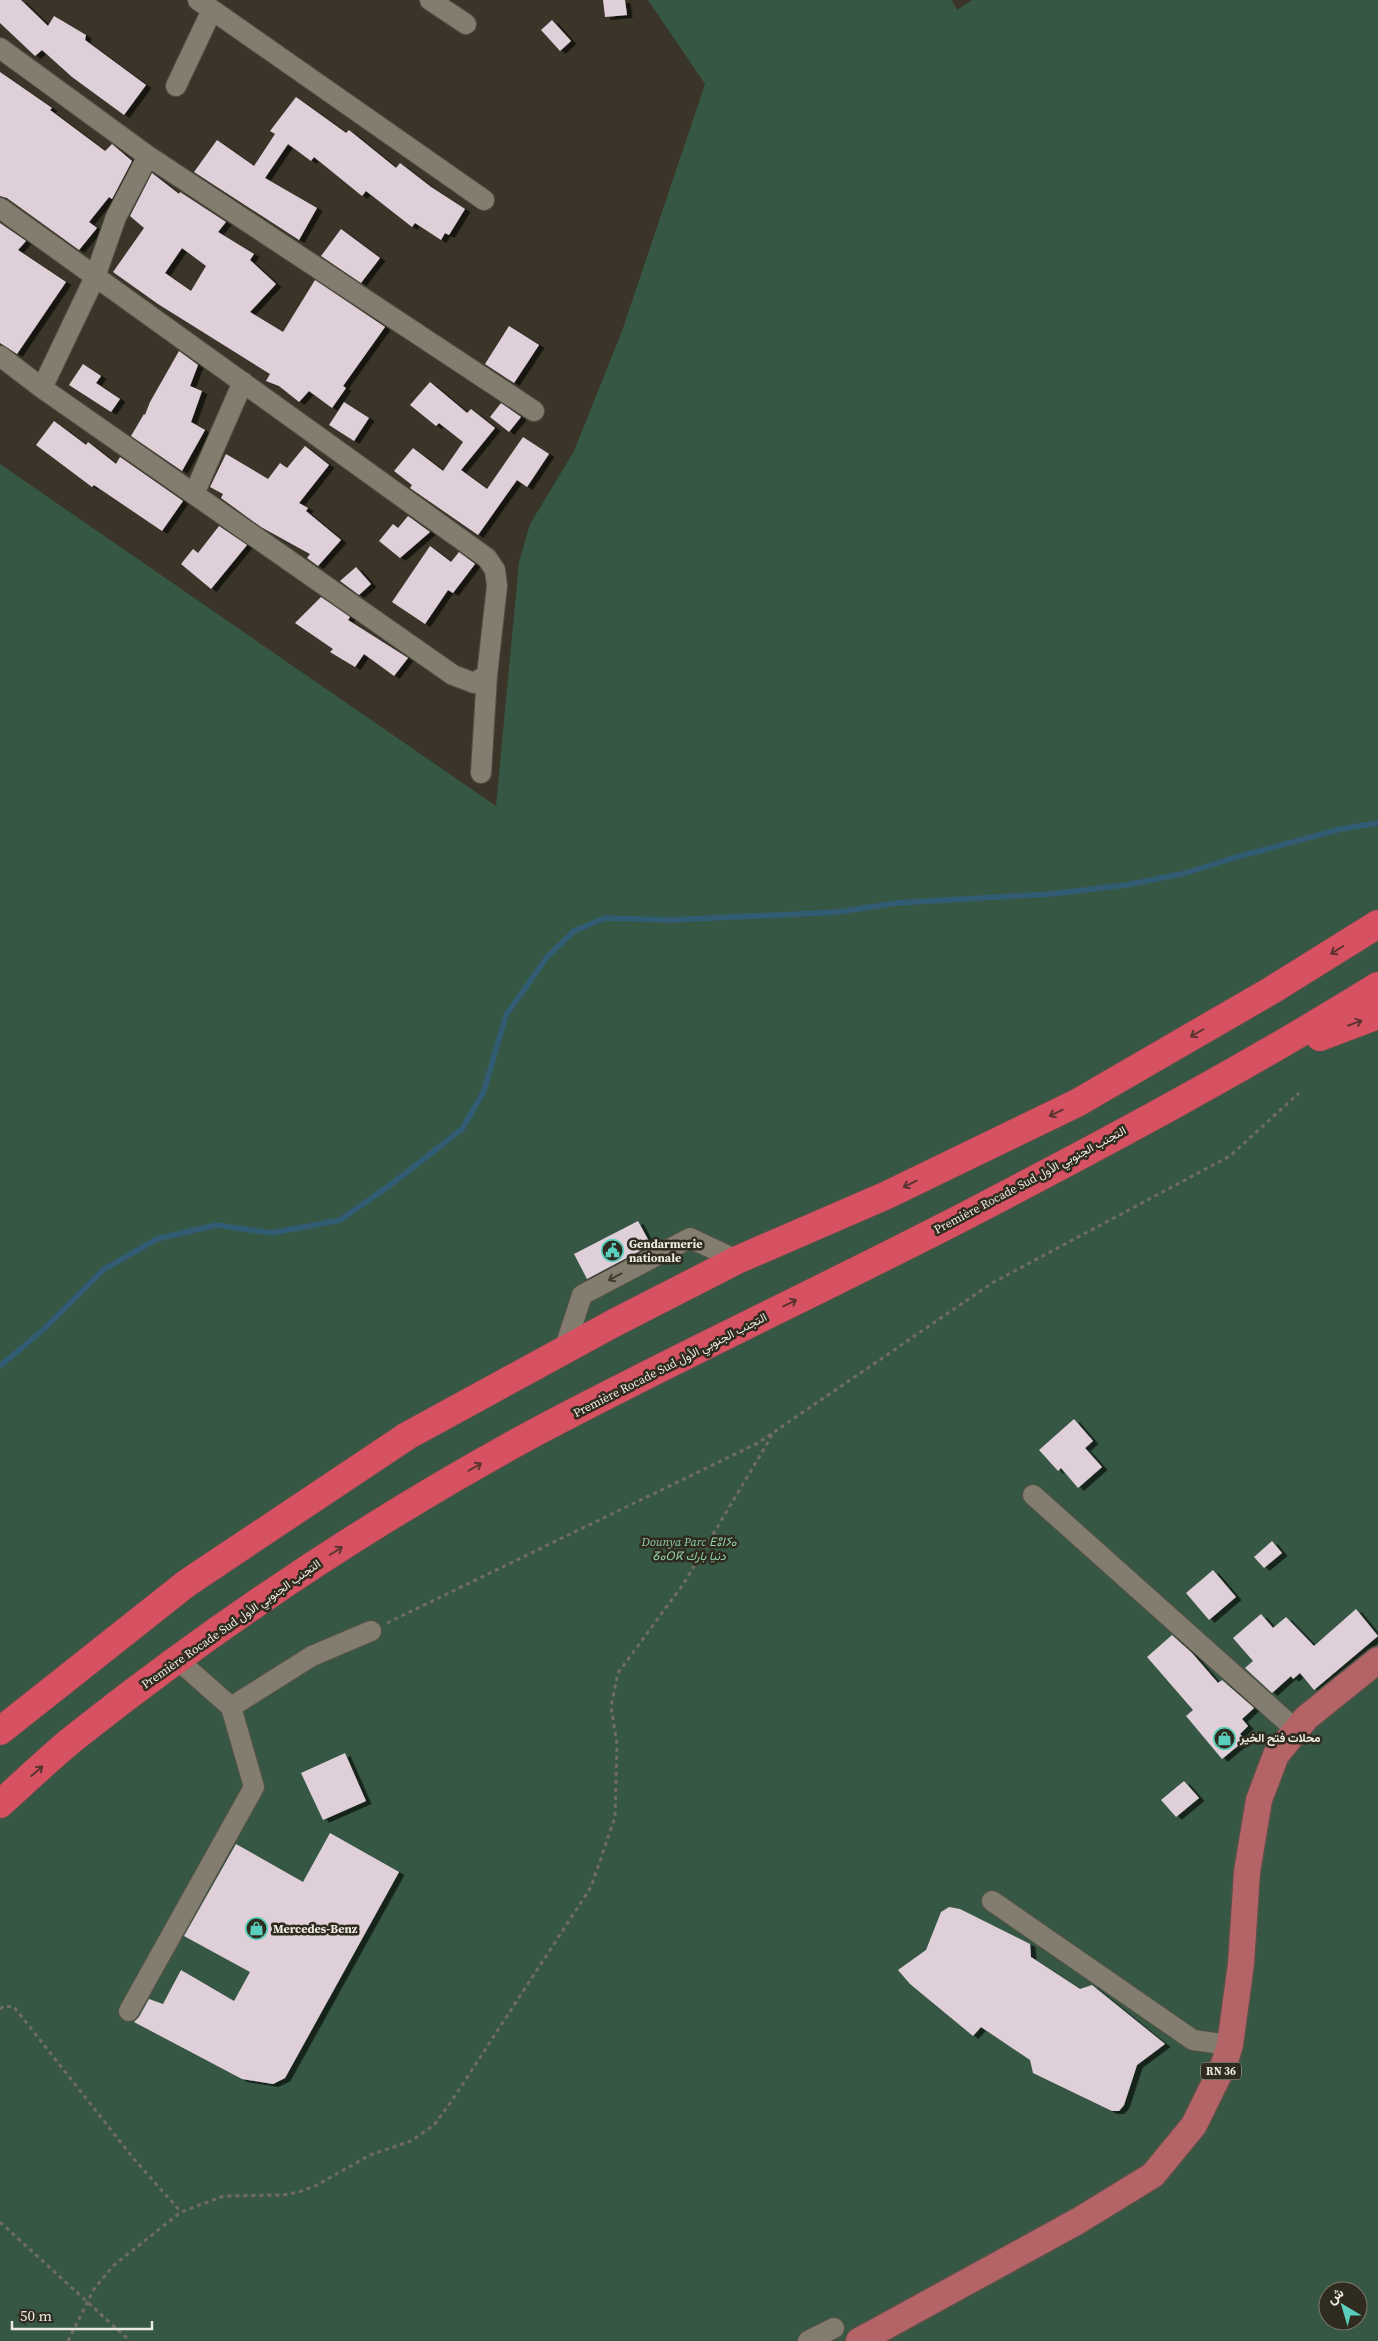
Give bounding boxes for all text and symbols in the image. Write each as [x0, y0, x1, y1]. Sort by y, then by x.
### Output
one-way arrow [1330, 945, 1344, 955]
one-way arrow [1347, 1018, 1362, 1027]
one-way arrow [1191, 1029, 1205, 1039]
one-way arrow [1049, 1109, 1064, 1118]
street label: Première Rocade Sud التجنب الجنوبي الأول [931, 1122, 1130, 1239]
one-way arrow [902, 1179, 917, 1189]
place label: Gendarmerie nationale [629, 1236, 702, 1266]
public building icon: Gendarmerie nationale [601, 1239, 625, 1263]
one-way arrow [608, 1272, 623, 1282]
one-way arrow [783, 1298, 798, 1308]
street label: Première Rocade Sud التجنب الجنوبي الأول [570, 1309, 770, 1423]
one-way arrow [468, 1462, 483, 1472]
park label: Dounya Parc ⴹⵓⵏⵢⴰ ⵒⴰⵔⴽ دنيا بارك [640, 1534, 738, 1564]
one-way arrow [329, 1545, 343, 1555]
street label: Première Rocade Sud التجنب الجنوبي الأول [138, 1556, 325, 1694]
shop icon: محلات فتح الخير [1212, 1726, 1236, 1750]
place label: محلات فتح الخير [1239, 1730, 1321, 1746]
one-way arrow [30, 1766, 43, 1777]
shop icon: Mercedes-Benz [245, 1917, 269, 1941]
place label: Mercedes-Benz [273, 1921, 358, 1937]
road number: RN 36 [1201, 2062, 1241, 2080]
north arrow [1318, 2281, 1368, 2331]
text: ش [1322, 2283, 1348, 2309]
scale bar [12, 2298, 152, 2330]
text: 50 m [20, 2305, 52, 2326]

